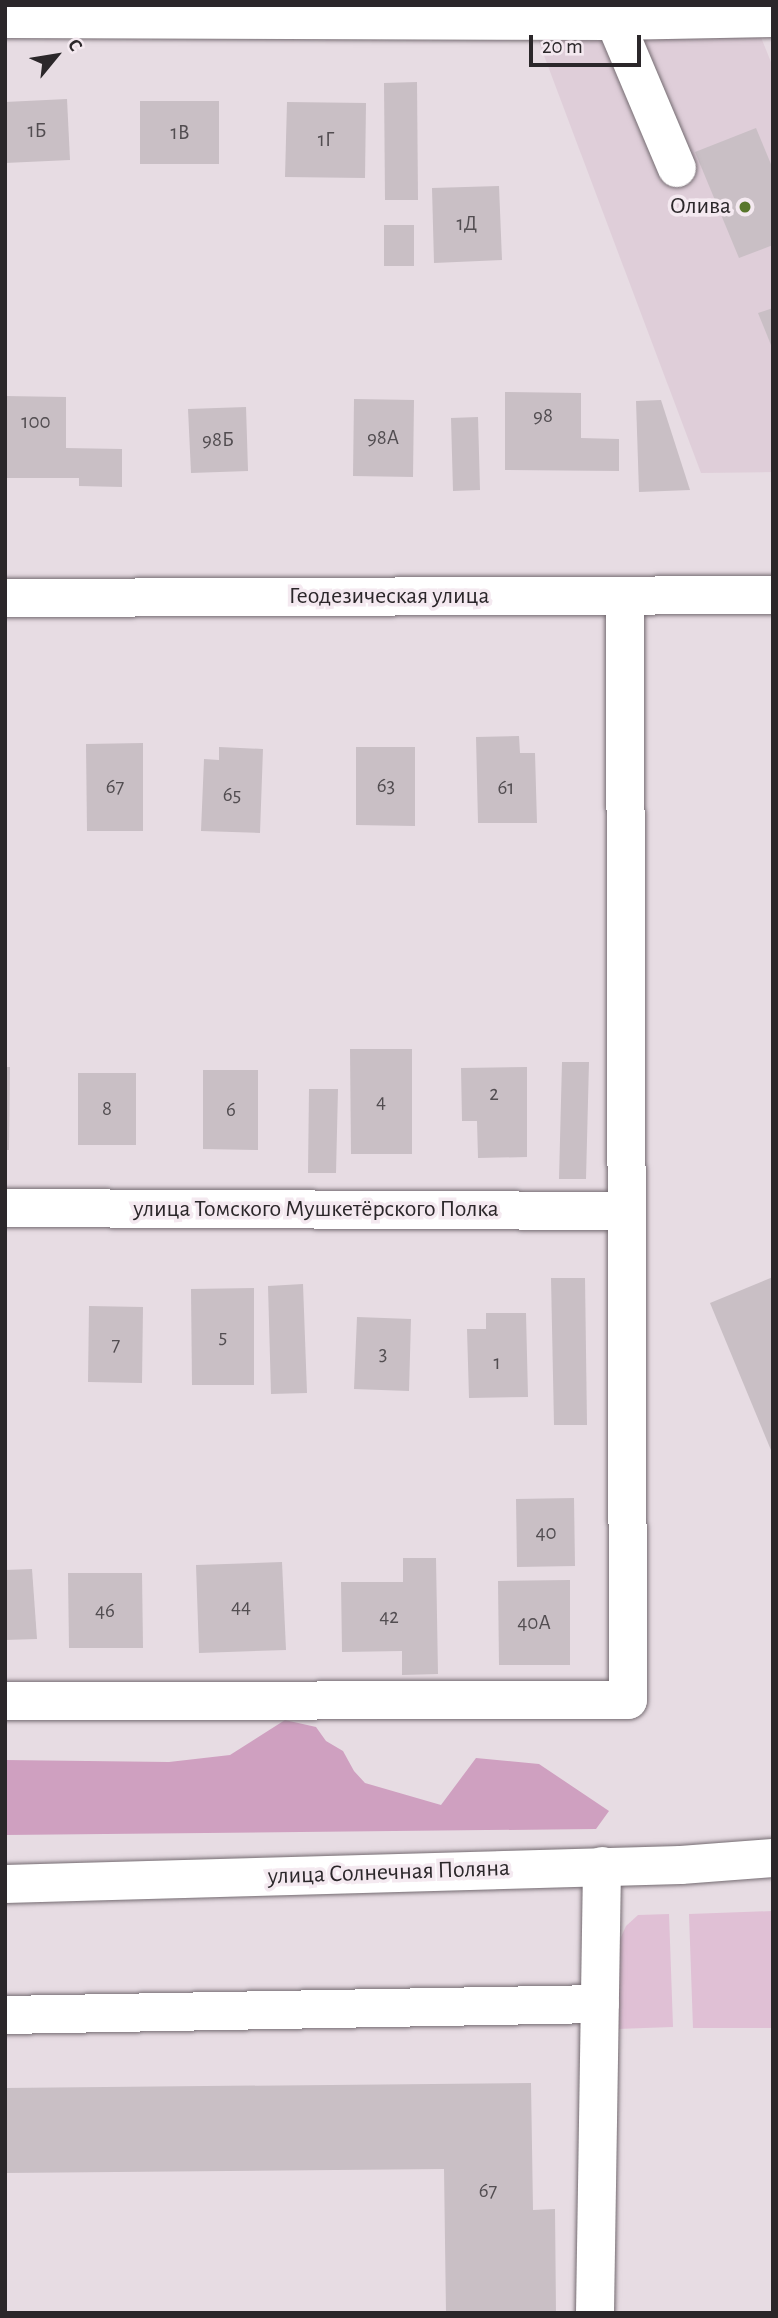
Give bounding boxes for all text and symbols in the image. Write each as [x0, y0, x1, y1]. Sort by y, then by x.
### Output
north arrow [21, 21, 91, 91]
scale bar [533, 21, 645, 65]
text: С [64, 36, 85, 55]
text: 20 m [542, 36, 583, 57]
house number: 1Б [27, 118, 47, 144]
house number: 1В [170, 120, 190, 146]
house number: 1Г [318, 127, 334, 153]
place label: Олива [670, 193, 731, 221]
marker: Олива [737, 199, 753, 215]
house number: 1Д [457, 211, 477, 237]
house number: 98 [533, 403, 553, 429]
house number: 100 [21, 409, 51, 435]
house number: 98А [367, 425, 399, 451]
house number: 98Б [202, 427, 234, 453]
street label: Геодезическая улица [289, 583, 489, 611]
house number: 63 [377, 773, 395, 799]
house number: 67 [106, 774, 124, 800]
house number: 61 [497, 775, 515, 801]
house number: 65 [223, 782, 241, 808]
house number: 2 [489, 1081, 499, 1107]
house number: 4 [376, 1089, 386, 1115]
house number: 8 [102, 1096, 112, 1122]
house number: 6 [226, 1097, 236, 1123]
street label: улица Томского Мушкетёрского Полка [133, 1196, 499, 1224]
house number: 5 [219, 1324, 227, 1350]
house number: 7 [112, 1332, 120, 1358]
house number: 3 [379, 1341, 387, 1367]
house number: 1 [493, 1350, 501, 1376]
house number: 40 [535, 1520, 557, 1546]
house number: 44 [231, 1594, 251, 1620]
house number: 46 [95, 1598, 115, 1624]
house number: 42 [379, 1604, 399, 1630]
house number: 40А [517, 1610, 551, 1636]
street label: улица Солнечная Поляна [267, 1854, 511, 1892]
house number: 67 [479, 2178, 497, 2204]

